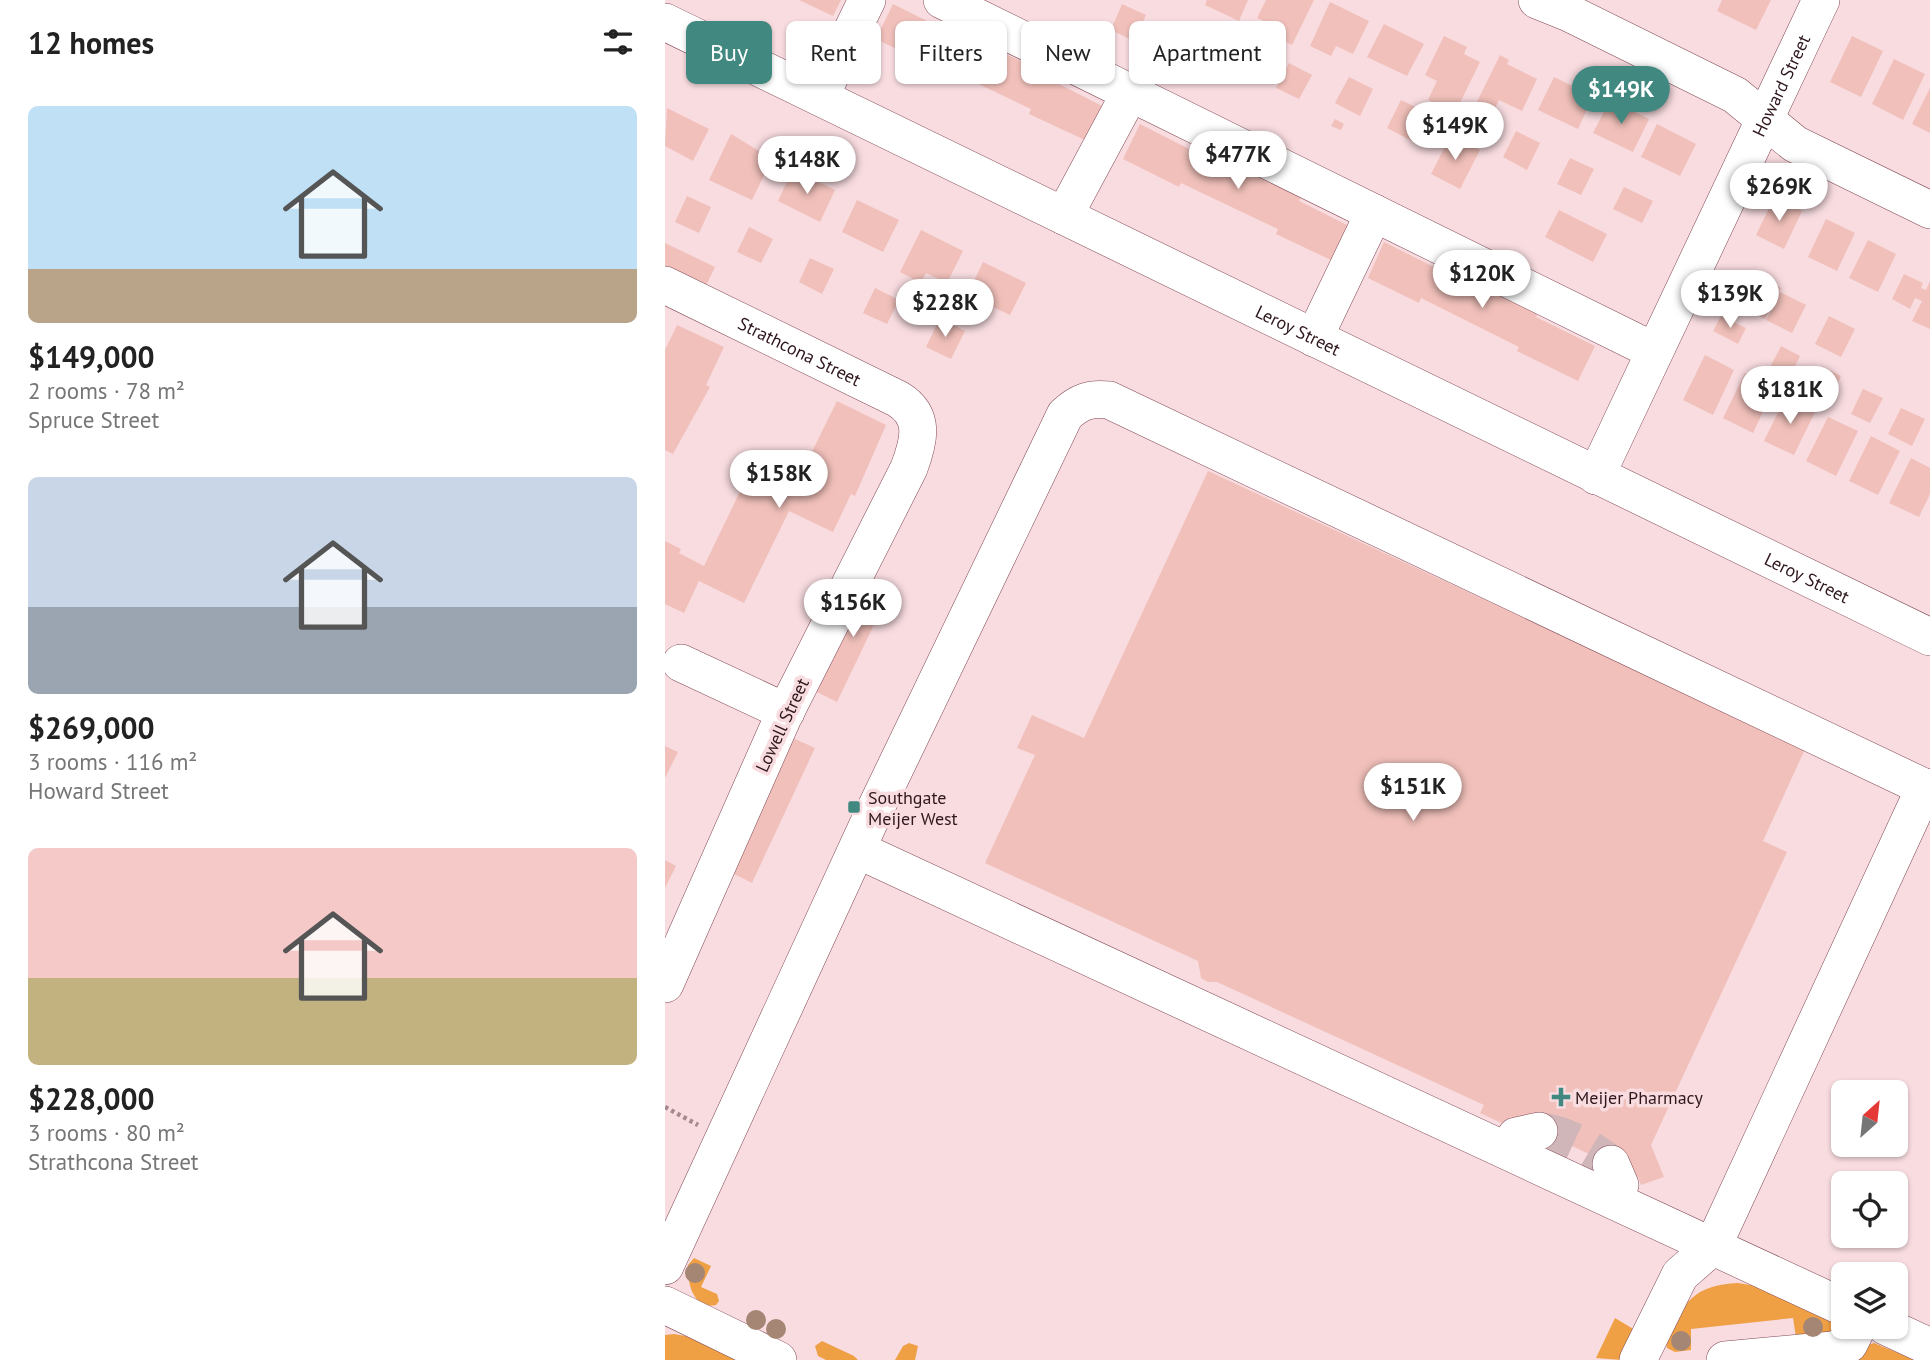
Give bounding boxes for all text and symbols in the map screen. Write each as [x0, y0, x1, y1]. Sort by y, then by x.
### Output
chip: Buy [686, 21, 772, 84]
chip: Rent [786, 21, 881, 84]
chip: Filters [895, 21, 1007, 84]
chip: New [1021, 21, 1115, 84]
chip: Apartment [1129, 21, 1286, 84]
text: 12 homes [28, 23, 154, 62]
icon: filters [599, 23, 637, 61]
street label: Howard Street [1747, 31, 1815, 140]
pin: $149K [1572, 66, 1670, 126]
text: $149K [1588, 74, 1654, 103]
pin: $149K [1406, 102, 1504, 162]
text: $149K [1422, 110, 1488, 139]
pin: $477K [1189, 132, 1287, 191]
pin: $148K [758, 136, 856, 196]
text: $477K [1205, 139, 1271, 168]
text: $148K [774, 144, 840, 173]
icon: home [270, 151, 396, 277]
pin: $269K [1730, 164, 1828, 223]
text: $269K [1746, 171, 1812, 200]
pin: $120K [1433, 250, 1531, 310]
text: $120K [1449, 258, 1515, 287]
pin: $139K [1681, 270, 1779, 330]
text: $139K [1697, 278, 1763, 307]
pin: $228K [896, 280, 994, 339]
text: $228K [912, 287, 978, 316]
street label: Leroy Street [1252, 299, 1344, 360]
street label: Strathcona Street [735, 311, 865, 391]
text: $149,000 [28, 337, 155, 376]
pin: $181K [1741, 366, 1839, 426]
text: $181K [1757, 374, 1823, 403]
text: 2 rooms · 78 m² [28, 376, 185, 405]
text: Spruce Street [28, 405, 159, 434]
pin: $158K [730, 450, 828, 510]
text: $158K [746, 458, 812, 487]
icon: home [270, 522, 396, 648]
street label: Leroy Street [1761, 547, 1853, 608]
pin: $156K [804, 580, 902, 639]
text: $156K [820, 587, 886, 616]
street label: Lowell Street [750, 674, 814, 776]
text: $269,000 [28, 708, 155, 747]
text: 3 rooms · 116 m² [28, 747, 197, 776]
pin: $151K [1364, 764, 1462, 823]
text: $151K [1380, 771, 1446, 800]
text: Howard Street [28, 776, 169, 805]
place label: Southgate Meijer West [868, 786, 958, 830]
marker: Southgate Meijer West [846, 799, 862, 815]
icon: home [270, 893, 396, 1019]
text: $228,000 [28, 1079, 155, 1118]
north arrow [1831, 1080, 1907, 1157]
map controls [1831, 1080, 1908, 1339]
place label: Meijer Pharmacy [1575, 1086, 1703, 1109]
marker: Meijer Pharmacy [1553, 1089, 1569, 1105]
text: 3 rooms · 80 m² [28, 1118, 185, 1147]
text: Strathcona Street [28, 1147, 199, 1176]
button: locate [1831, 1171, 1908, 1248]
button: layers [1831, 1262, 1908, 1339]

